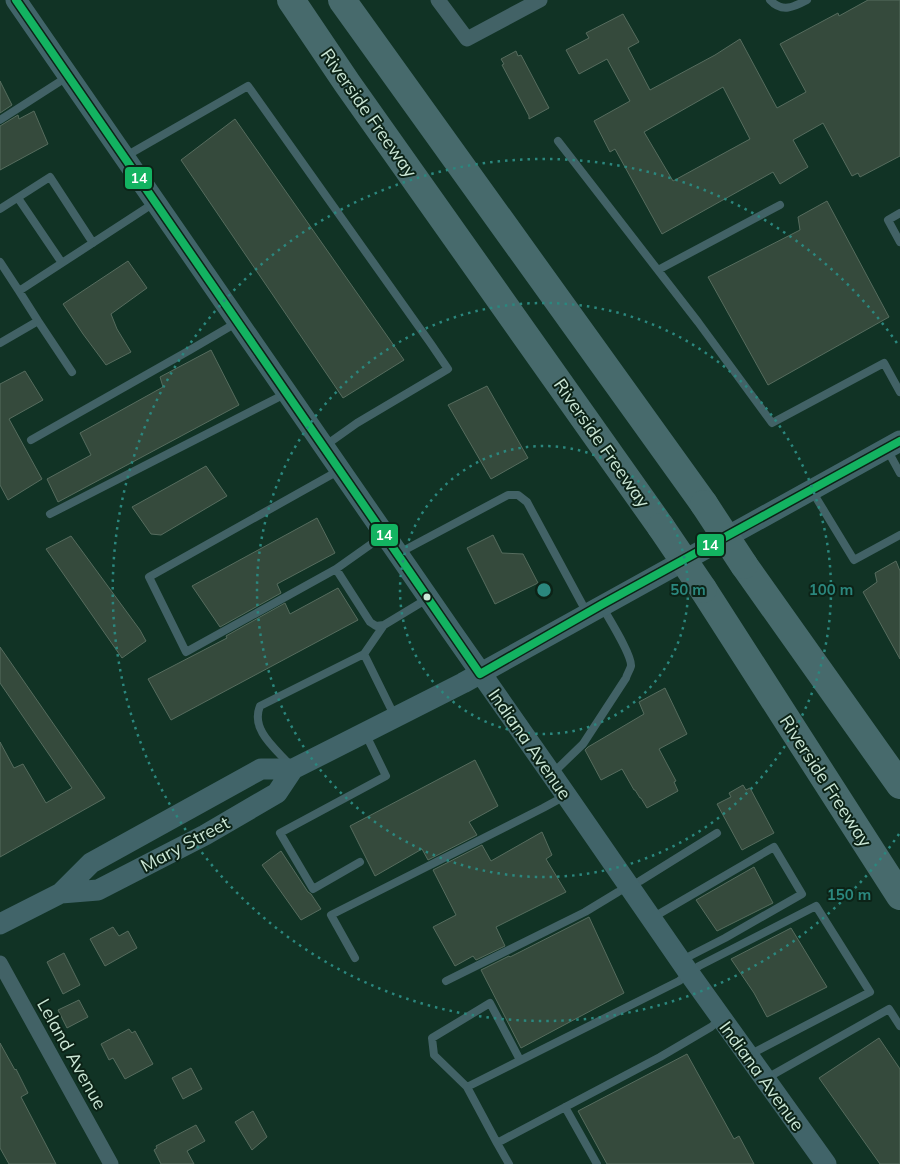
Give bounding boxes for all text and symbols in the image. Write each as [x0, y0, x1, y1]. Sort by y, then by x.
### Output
street label: Riverside Freeway [316, 44, 422, 182]
line badge: 14 [124, 166, 153, 190]
text: 14 [131, 169, 148, 187]
street label: Riverside Freeway [549, 374, 655, 512]
line badge: 14 [370, 523, 399, 547]
text: 14 [376, 526, 393, 544]
line badge: 14 [696, 533, 725, 557]
text: 14 [702, 536, 719, 554]
text: 50 m [670, 580, 706, 599]
text: 100 m [809, 580, 853, 599]
centre of rings [535, 581, 553, 599]
unlabelled marker [422, 592, 432, 602]
street label: Indiana Avenue [483, 684, 577, 804]
street label: Riverside Freeway [775, 711, 877, 852]
street label: Mary Street [137, 811, 233, 877]
text: 150 m [827, 885, 871, 904]
street label: Leland Avenue [32, 994, 112, 1114]
street label: Indiana Avenue [715, 1017, 809, 1135]

